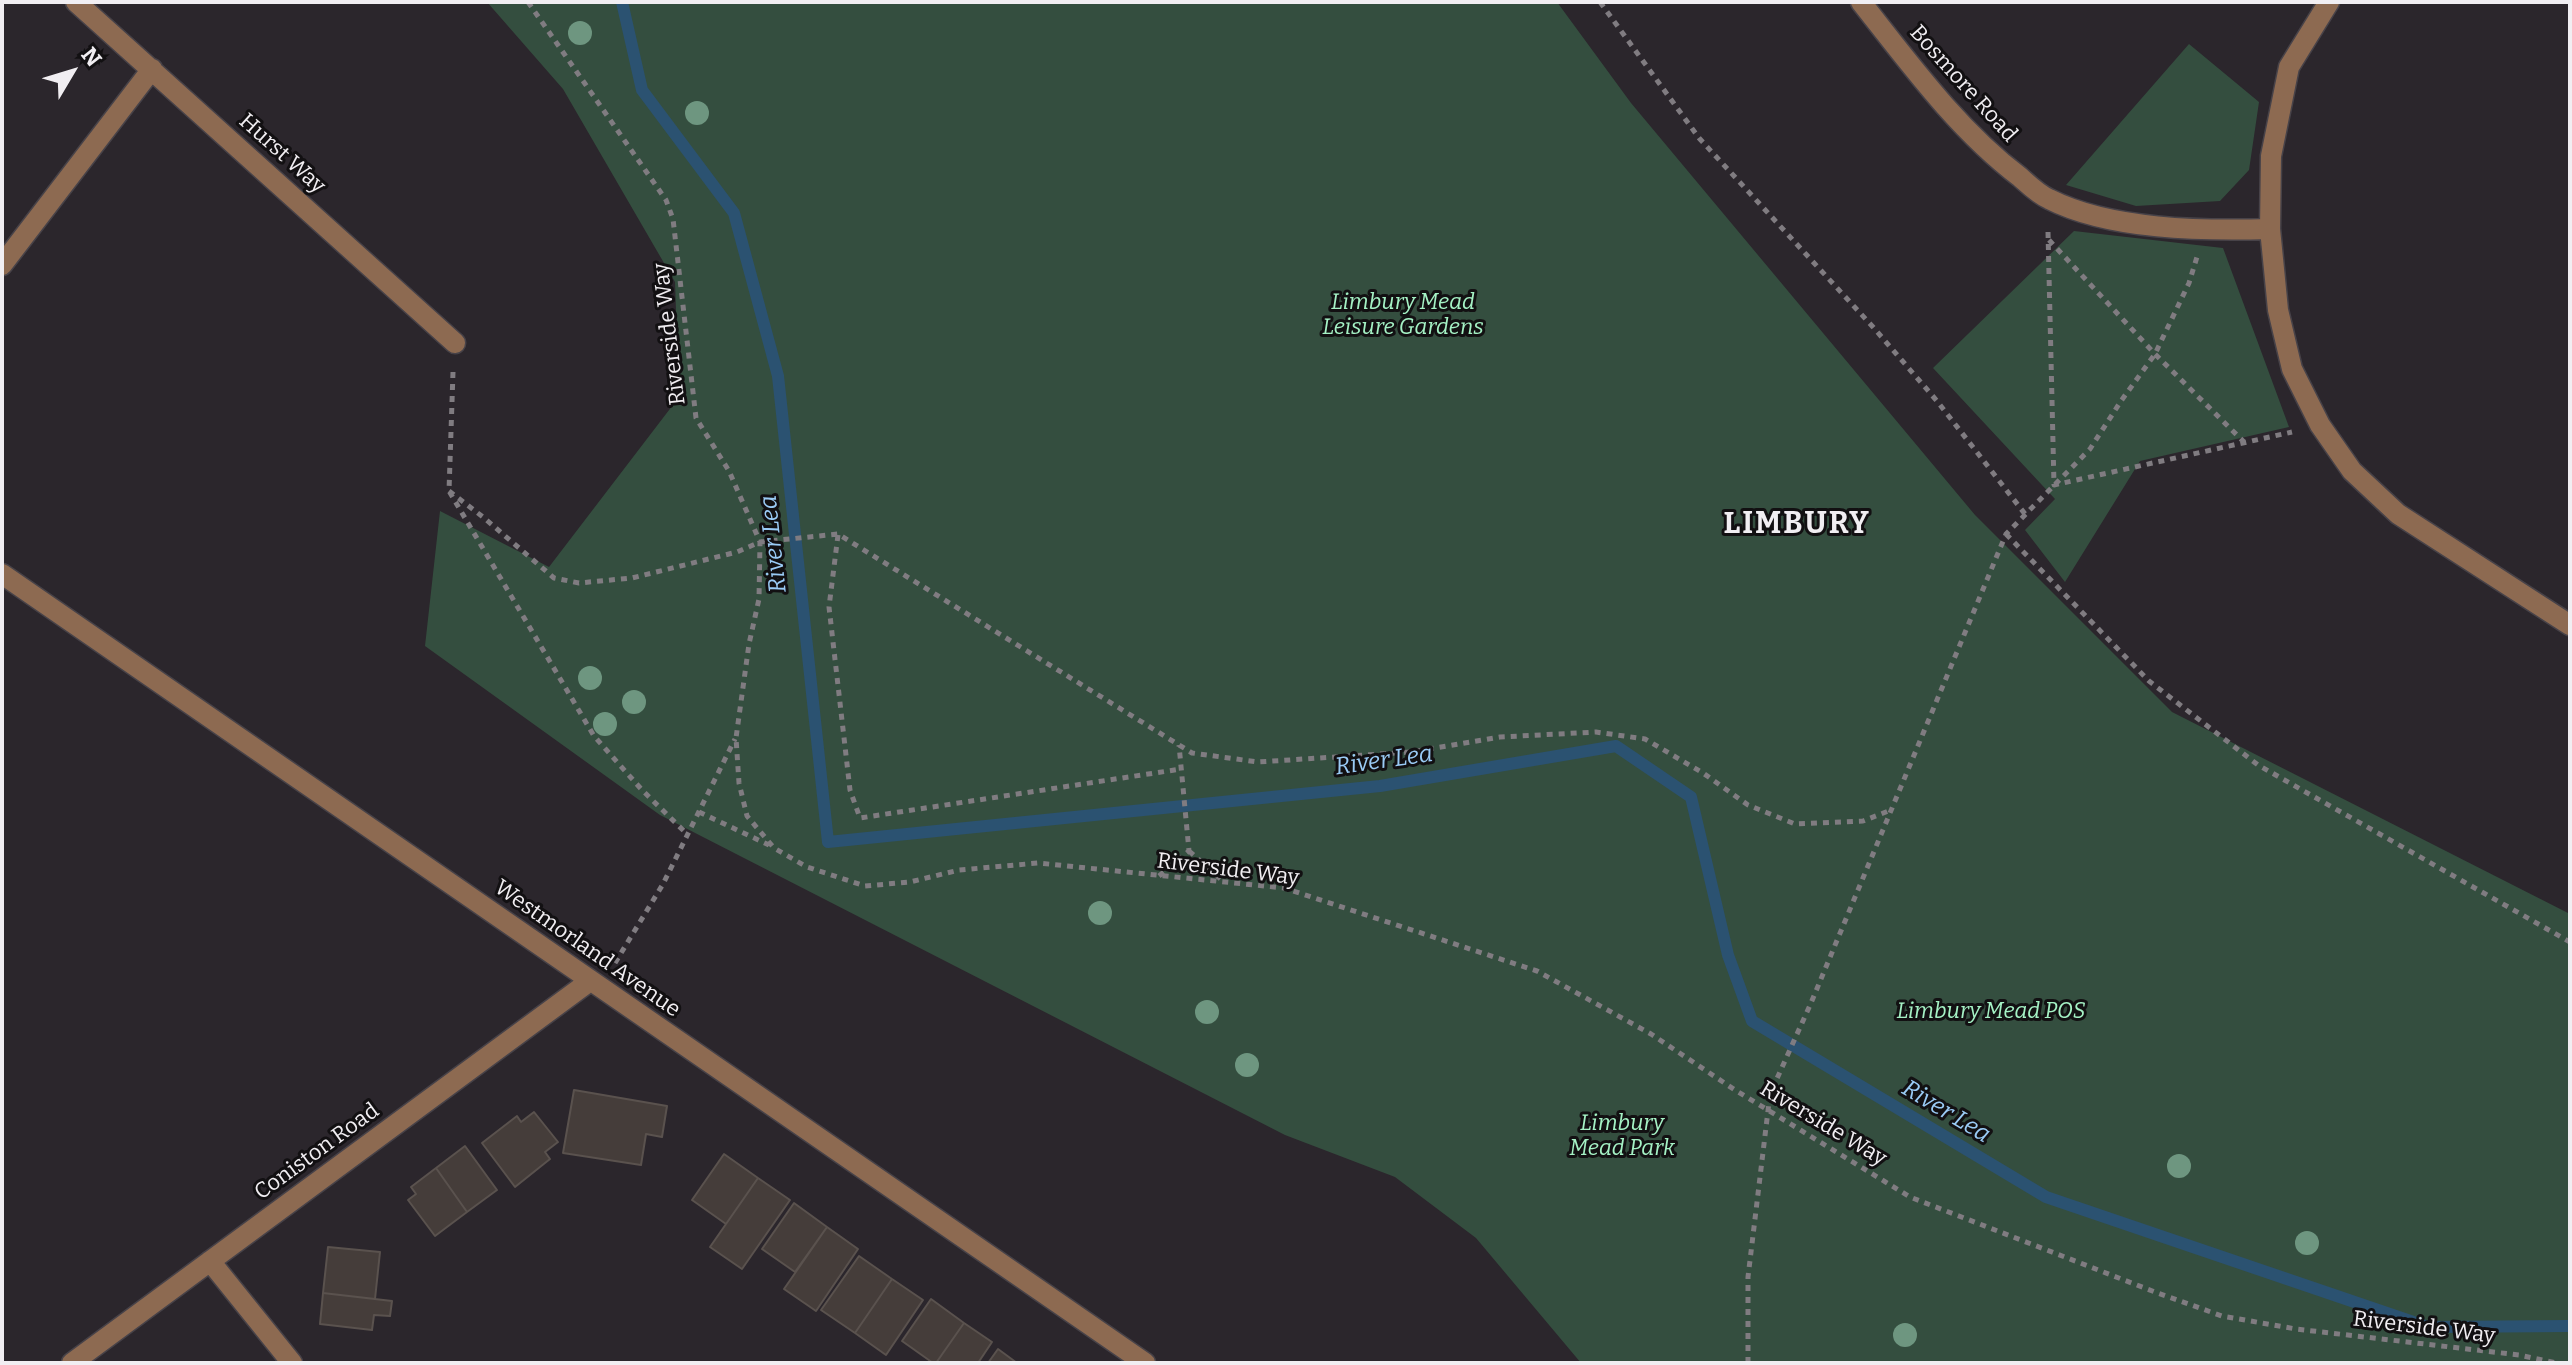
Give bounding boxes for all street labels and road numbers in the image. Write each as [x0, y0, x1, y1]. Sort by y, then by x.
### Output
street label: Bosmore Road [1904, 20, 2022, 148]
street label: Hurst Way [233, 108, 331, 200]
street label: Riverside Way [648, 261, 692, 407]
street label: Riverside Way [1155, 848, 1301, 892]
street label: Westmorland Avenue [489, 875, 685, 1023]
street label: Riverside Way [1755, 1076, 1891, 1172]
street label: Coniston Road [250, 1098, 384, 1206]
street label: Riverside Way [2351, 1306, 2497, 1350]

